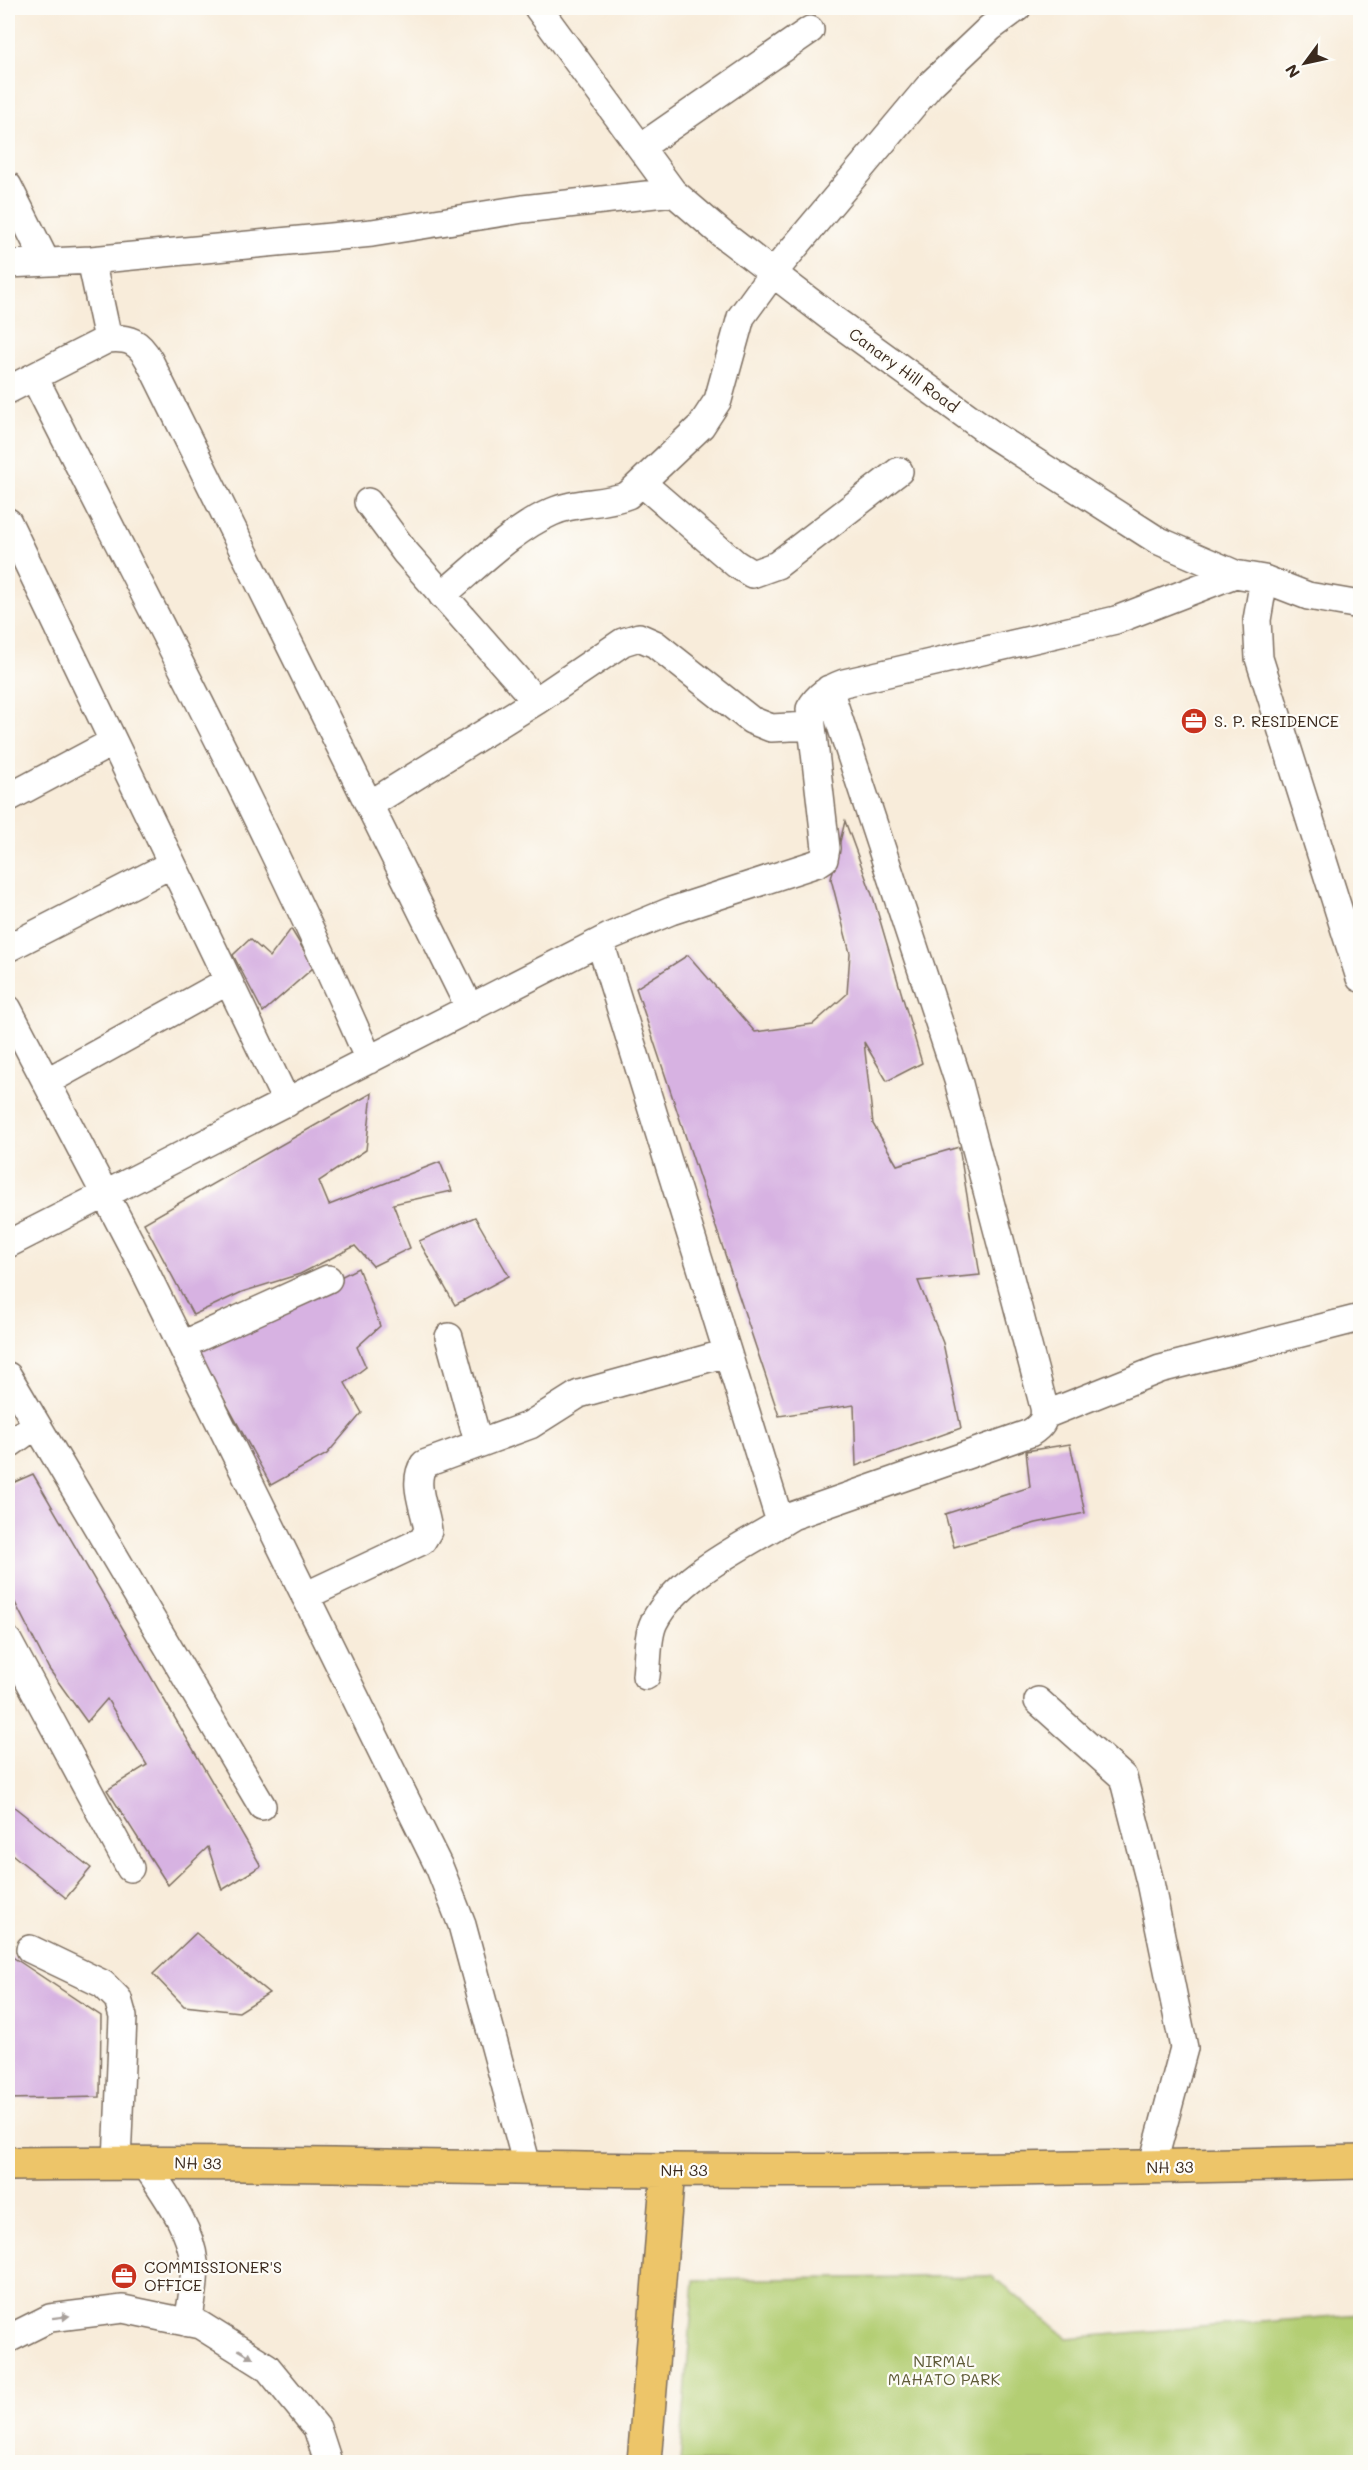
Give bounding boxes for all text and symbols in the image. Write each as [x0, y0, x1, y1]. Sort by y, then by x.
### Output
north arrow [1275, 33, 1335, 93]
text: N [1280, 61, 1304, 82]
street label: Canary Hill Road [845, 323, 963, 417]
office icon: S. P. RESIDENCE [1179, 706, 1209, 736]
place label: S. P. RESIDENCE [1214, 710, 1339, 731]
street label: NH 33 [174, 2152, 222, 2173]
street label: NH 33 [1146, 2156, 1194, 2177]
street label: NH 33 [660, 2159, 708, 2180]
place label: COMMISSIONER'S OFFICE [144, 2256, 282, 2295]
office icon: COMMISSIONER'S OFFICE [109, 2261, 139, 2291]
one-way arrow [52, 2312, 71, 2322]
one-way arrow [238, 2348, 254, 2359]
park label: NIRMAL MAHATO PARK [888, 2350, 1001, 2389]

